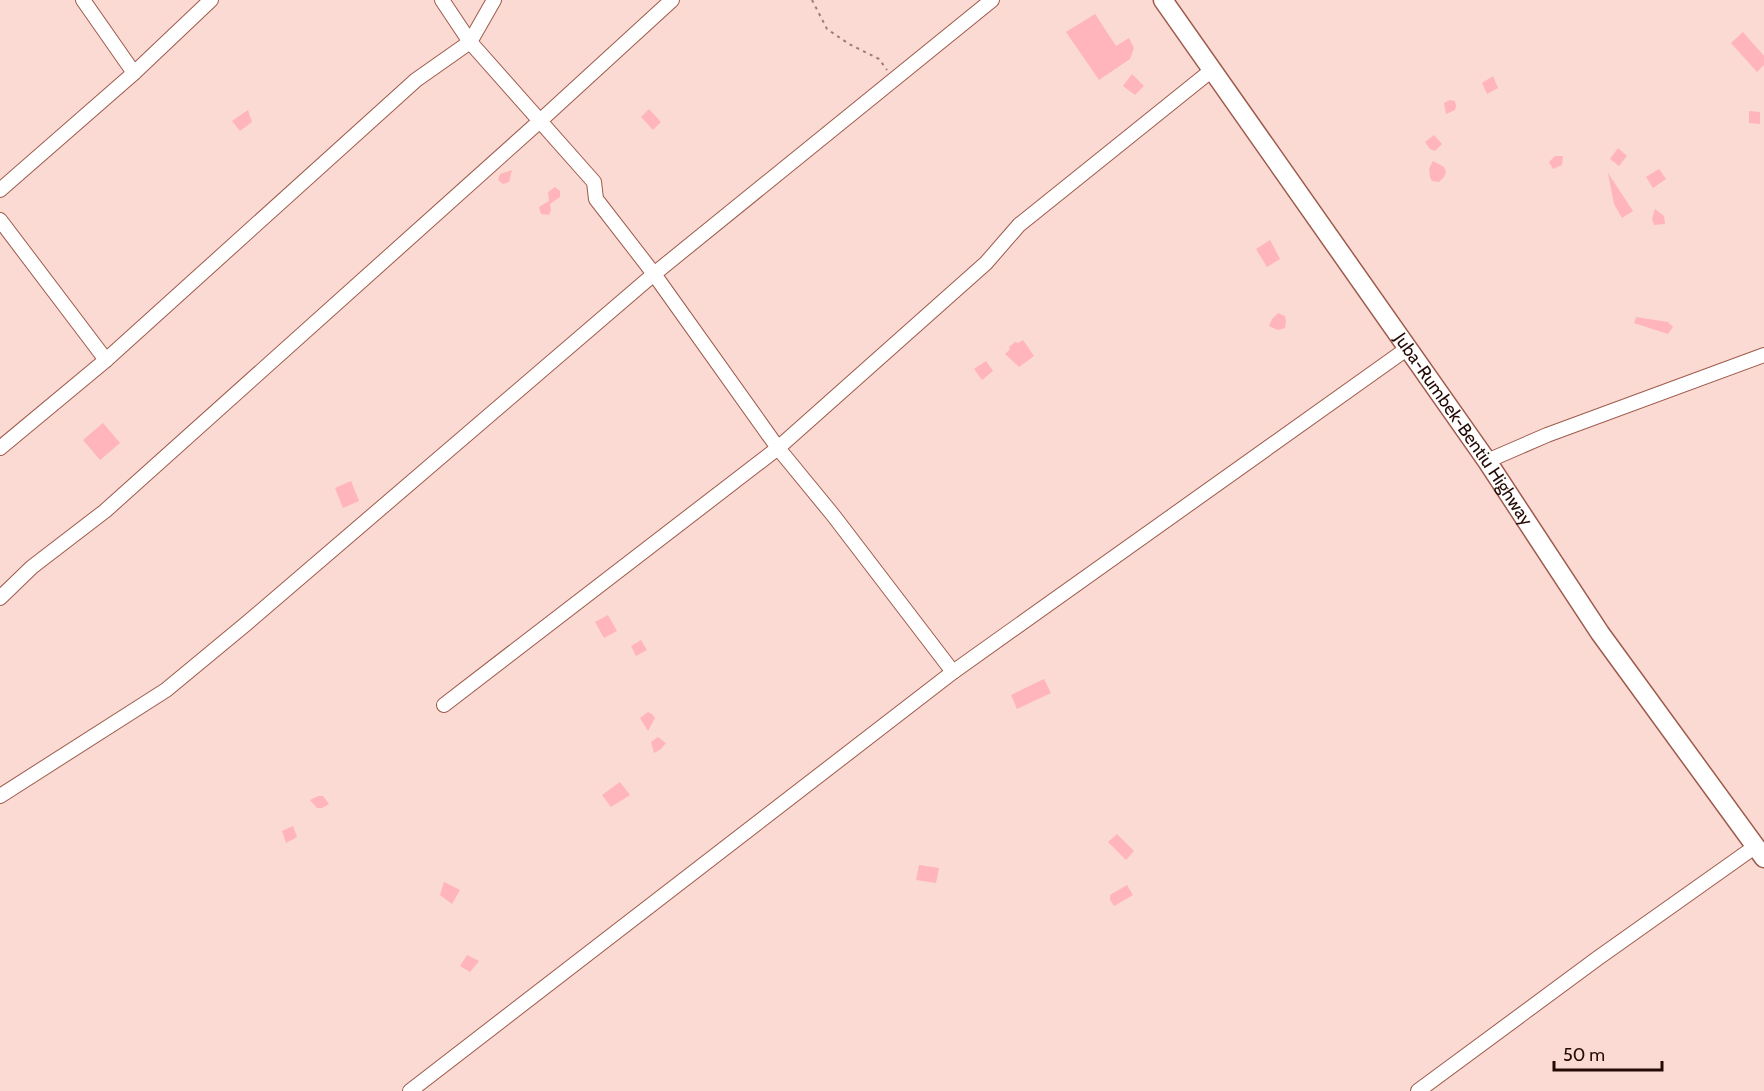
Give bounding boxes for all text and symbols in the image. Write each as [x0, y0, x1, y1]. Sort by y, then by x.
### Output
street label: Juba-Rumbek-Bentiu Highway [1389, 328, 1537, 530]
scale bar [1554, 1034, 1662, 1072]
text: 50 m [1563, 1044, 1605, 1066]

